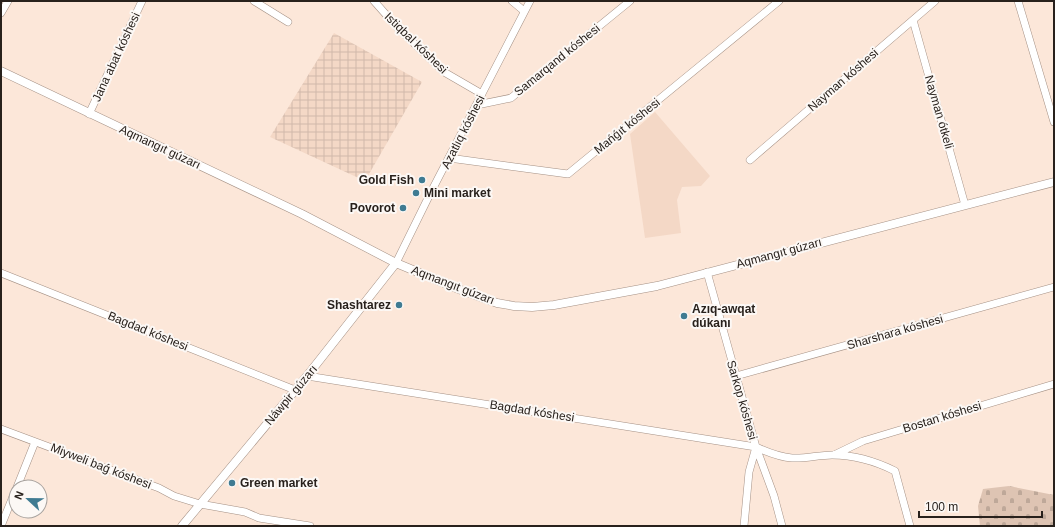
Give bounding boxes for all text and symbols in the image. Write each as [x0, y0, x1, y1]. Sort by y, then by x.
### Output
street label: Istiqbal kóshesi [382, 9, 450, 77]
street label: Jana abat kóshesi [89, 10, 143, 104]
street label: Samarqand kóshesi [511, 21, 603, 99]
street label: Nayman kóshesi [805, 46, 881, 114]
street label: Nayman ótkeli [922, 74, 956, 150]
street label: Azatlıq kóshesi [438, 93, 488, 171]
street label: Mańǵıt kóshesi [591, 95, 663, 157]
street label: Aqmangıt gúzarı [117, 122, 203, 172]
place label: Gold Fish [359, 173, 414, 187]
marker: Gold Fish [417, 175, 427, 185]
place label: Mini market [424, 186, 491, 200]
marker: Mini market [411, 188, 421, 198]
place label: Povorot [350, 201, 395, 215]
marker: Povorot [398, 203, 408, 213]
street label: Aqmangıt gúzarı [735, 235, 823, 271]
street label: Aqmangıt gúzarı [409, 263, 497, 307]
place label: Shashtarez [327, 298, 391, 312]
marker: Shashtarez [394, 300, 404, 310]
place label: Azıq-awqat dúkanı [692, 302, 755, 330]
street label: Bagdad kóshesi [106, 309, 190, 353]
marker: Azıq-awqat dúkanı [679, 311, 689, 321]
street label: Sharshara kóshesi [845, 312, 945, 352]
street label: Sarkop kóshesi [724, 359, 760, 441]
street label: Náwpir gúzarı [262, 362, 320, 428]
street label: Bagdad kóshesi [489, 397, 575, 425]
street label: Bostan kóshesi [901, 398, 983, 436]
street label: Miyweli baǵ kóshesi [49, 440, 153, 492]
place label: Green market [240, 476, 317, 490]
marker: Green market [227, 478, 237, 488]
north arrow [8, 479, 48, 519]
text: N [12, 489, 26, 501]
scale bar [919, 493, 1042, 519]
text: 100 m [925, 500, 958, 514]

